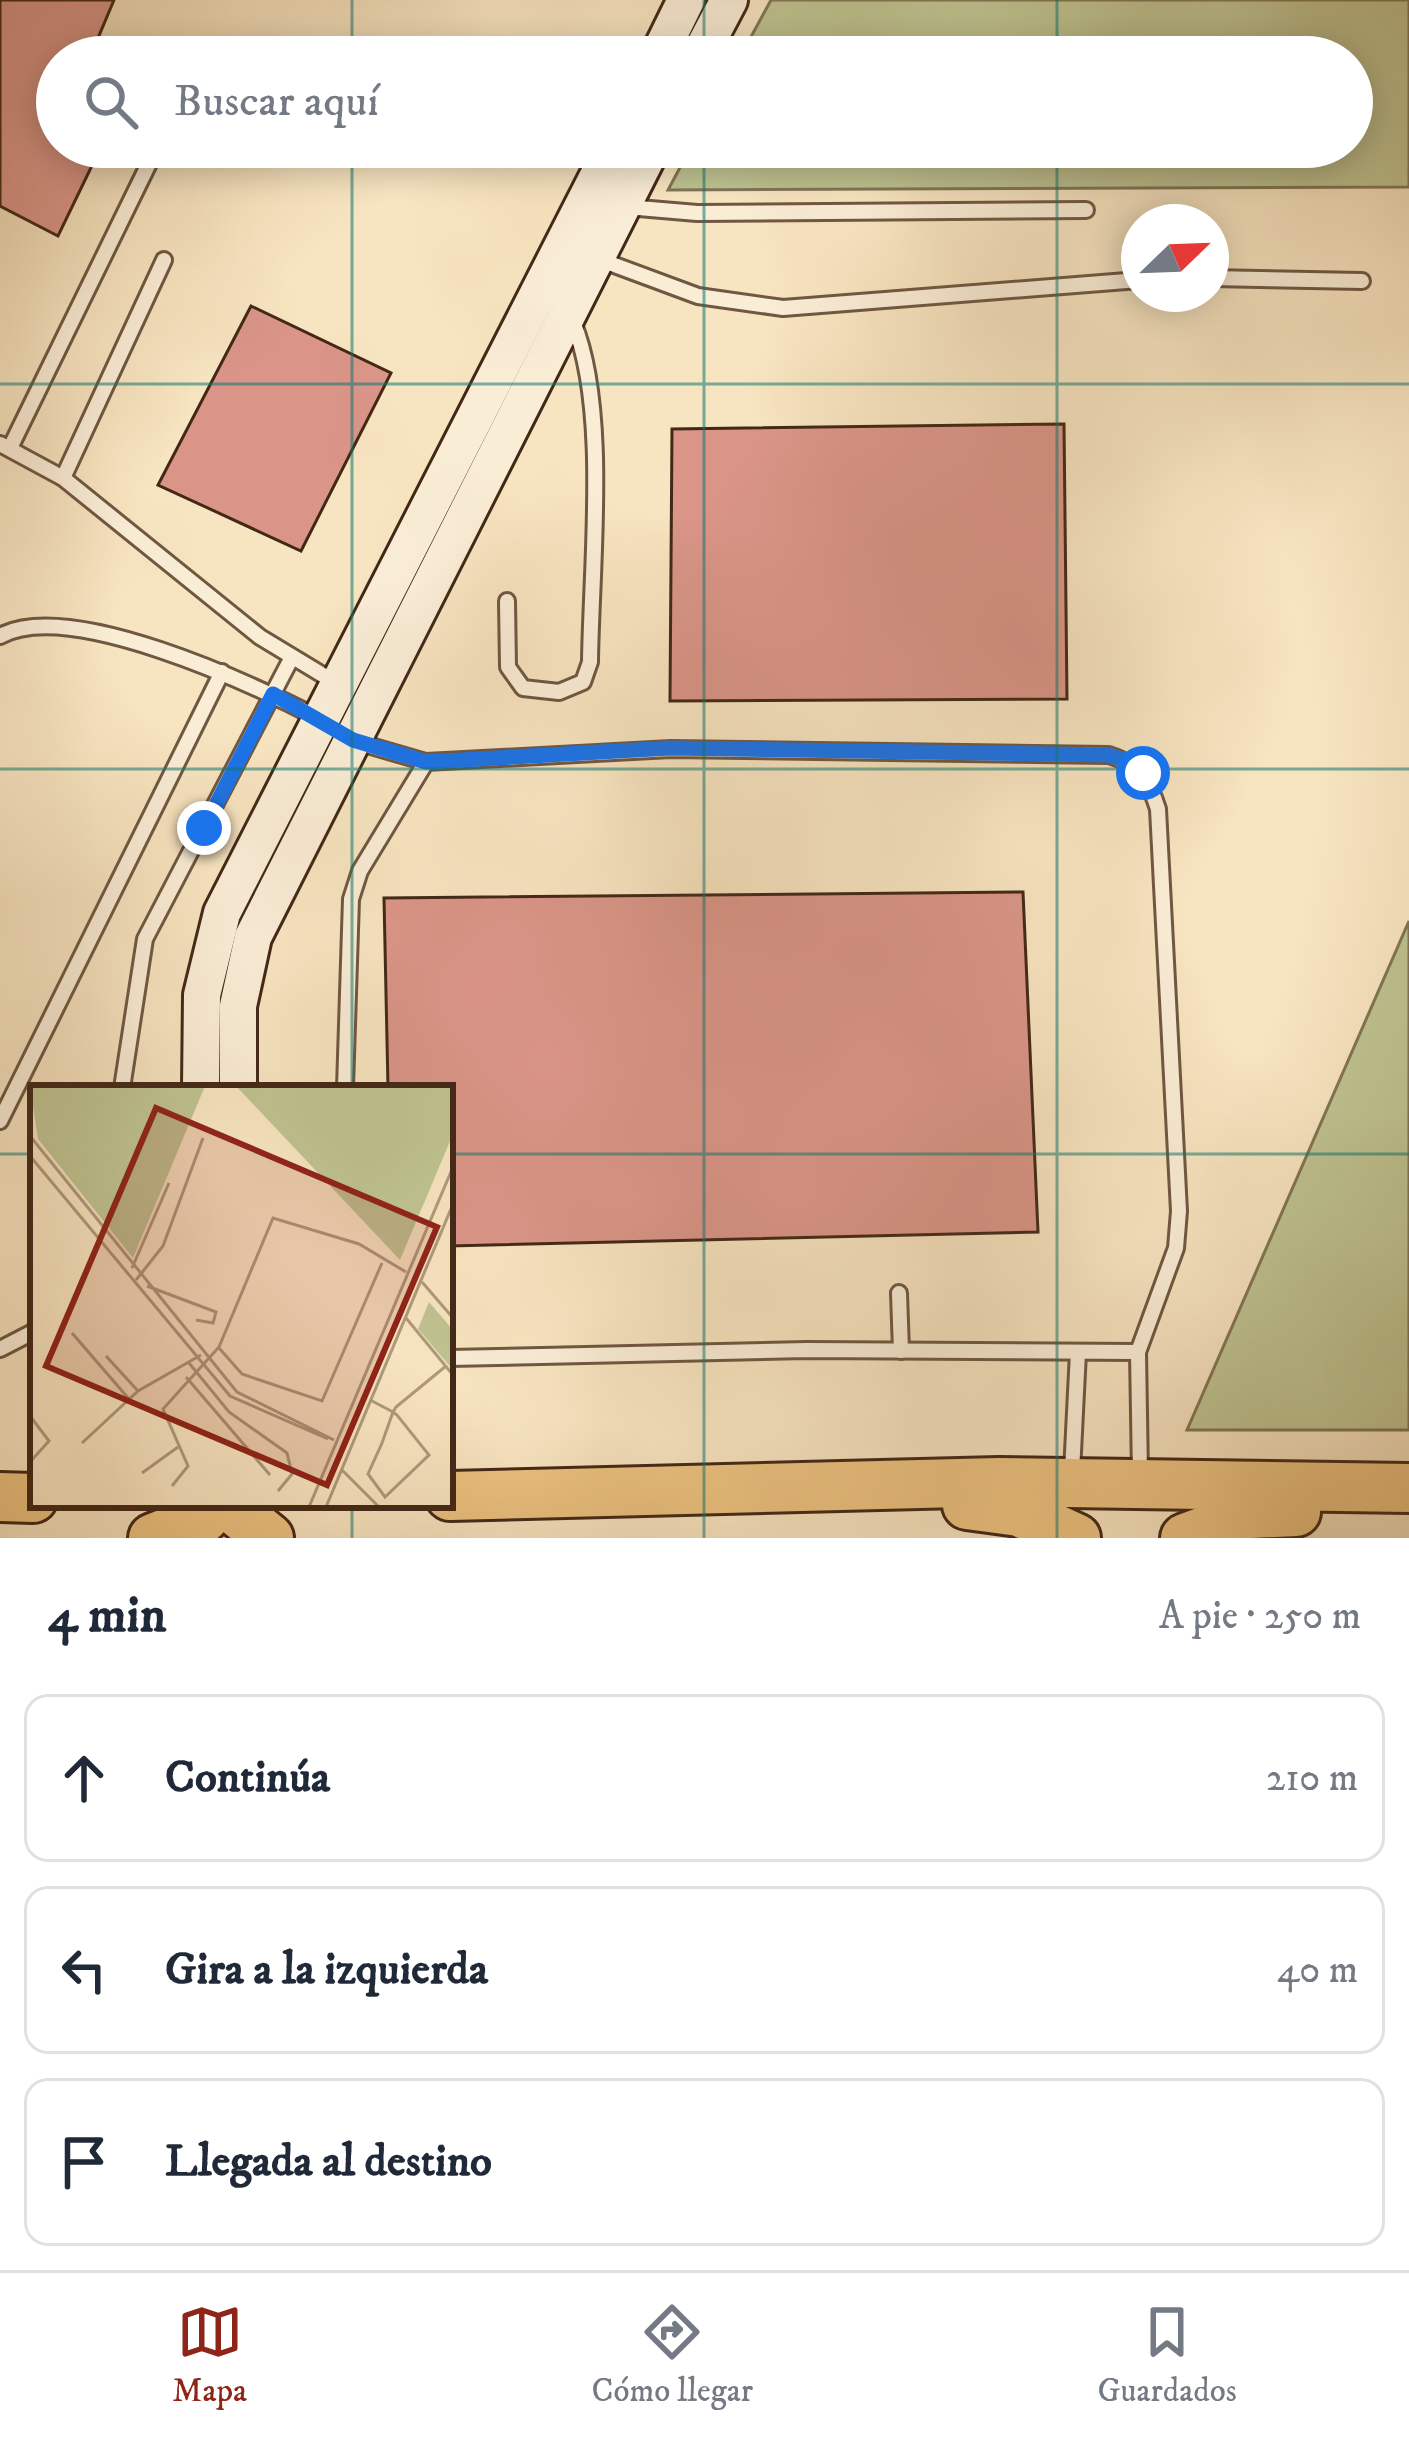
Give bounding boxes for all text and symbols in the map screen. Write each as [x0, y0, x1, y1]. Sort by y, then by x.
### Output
search box [36, 36, 1373, 168]
icon: search [78, 69, 144, 135]
text: Buscar aquí [174, 74, 379, 130]
north arrow [1121, 204, 1229, 312]
route start [1116, 746, 1170, 800]
route end [177, 801, 231, 855]
inset map [30, 1085, 453, 1508]
text: 4 min [48, 1584, 166, 1648]
text: A pie · 250 m [1159, 1592, 1361, 1641]
icon: ahead [51, 1745, 117, 1811]
text: Continúa [165, 1750, 330, 1806]
text: 210 m [1266, 1754, 1358, 1803]
icon: left [51, 1937, 117, 2003]
text: Gira a la izquierda [165, 1942, 488, 1998]
text: 40 m [1277, 1946, 1358, 1995]
icon: arrive [51, 2129, 117, 2195]
text: Llegada al destino [165, 2134, 492, 2190]
tab: Mapa [172, 2299, 247, 2412]
tab: Cómo llegar [591, 2299, 753, 2412]
tab: Guardados [1098, 2299, 1237, 2412]

